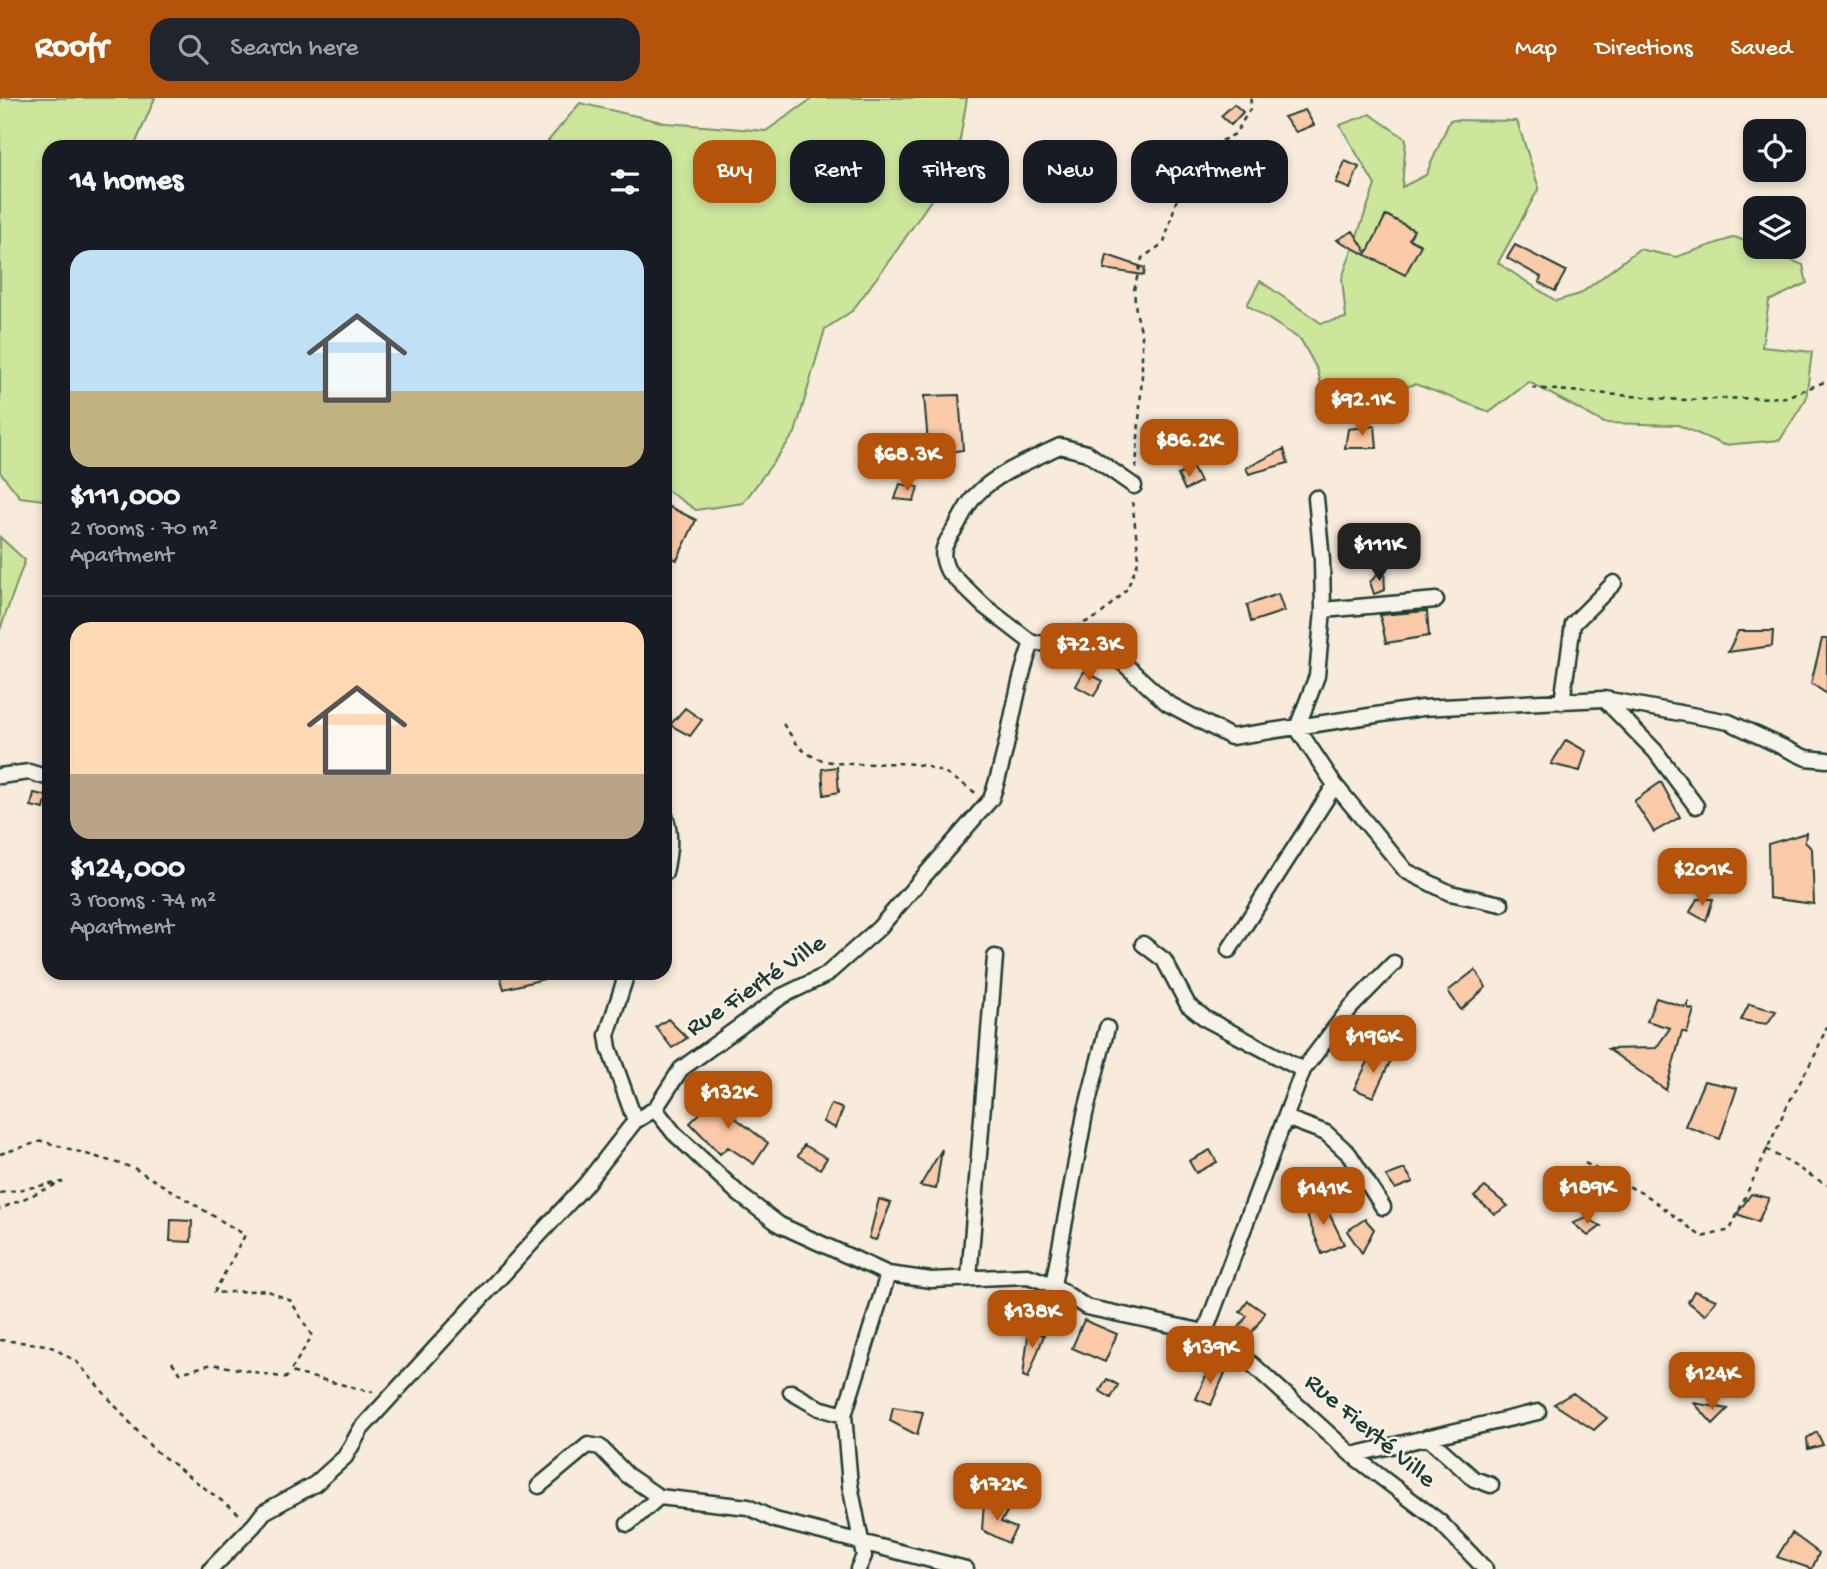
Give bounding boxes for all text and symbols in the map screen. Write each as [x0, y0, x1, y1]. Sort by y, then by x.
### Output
search box [150, 18, 640, 81]
text: Roofr [35, 30, 108, 68]
icon: search [174, 30, 212, 68]
text: Search here [230, 34, 358, 65]
text: Map [1515, 35, 1557, 64]
text: Directions [1595, 35, 1693, 64]
text: Saved [1731, 35, 1792, 64]
map controls [1743, 119, 1806, 259]
button: locate [1743, 119, 1806, 182]
chip: Buy [693, 140, 776, 203]
chip: Rent [790, 140, 885, 203]
chip: Filters [899, 140, 1009, 203]
chip: New [1023, 140, 1117, 203]
chip: Apartment [1131, 140, 1288, 203]
icon: filters [606, 163, 644, 201]
text: 14 homes [70, 165, 183, 200]
button: layers [1743, 196, 1806, 259]
icon: home [294, 295, 420, 421]
pin: $92.1K [1305, 378, 1419, 438]
text: $92.1K [1331, 387, 1393, 414]
pin: $86.2K [1132, 420, 1246, 479]
text: $86.2K [1156, 428, 1222, 455]
pin: $68.3K [850, 434, 964, 493]
text: $68.3K [874, 442, 940, 469]
text: $111,000 [70, 481, 180, 516]
text: 2 rooms · 70 m² [70, 516, 218, 543]
pin: $111K [1330, 524, 1428, 583]
text: $111K [1354, 532, 1404, 559]
text: Apartment [70, 543, 174, 570]
pin: $72.3K [1032, 624, 1146, 683]
text: $72.3K [1056, 632, 1122, 659]
icon: home [294, 667, 420, 793]
pin: $201K [1653, 848, 1751, 908]
text: $124,000 [70, 853, 185, 888]
text: $201K [1674, 857, 1730, 884]
text: 3 rooms · 74 m² [70, 888, 216, 915]
text: Apartment [70, 915, 174, 942]
street label: Rue Fierté Ville [681, 928, 833, 1045]
pin: $196K [1324, 1016, 1422, 1075]
text: $196K [1345, 1024, 1401, 1051]
pin: $132K [679, 1072, 777, 1131]
text: $132K [700, 1080, 756, 1107]
pin: $189K [1538, 1166, 1636, 1226]
pin: $141K [1274, 1168, 1372, 1227]
text: $189K [1559, 1175, 1615, 1202]
text: $141K [1297, 1176, 1349, 1203]
pin: $138K [983, 1290, 1081, 1350]
text: $138K [1004, 1299, 1060, 1326]
pin: $139K [1161, 1326, 1259, 1386]
text: $139K [1182, 1335, 1238, 1362]
pin: $124K [1663, 1352, 1761, 1412]
text: $124K [1685, 1361, 1739, 1388]
street label: Rue Fierté Ville [1297, 1368, 1442, 1496]
pin: $172K [948, 1464, 1046, 1523]
text: $172K [969, 1472, 1025, 1499]

